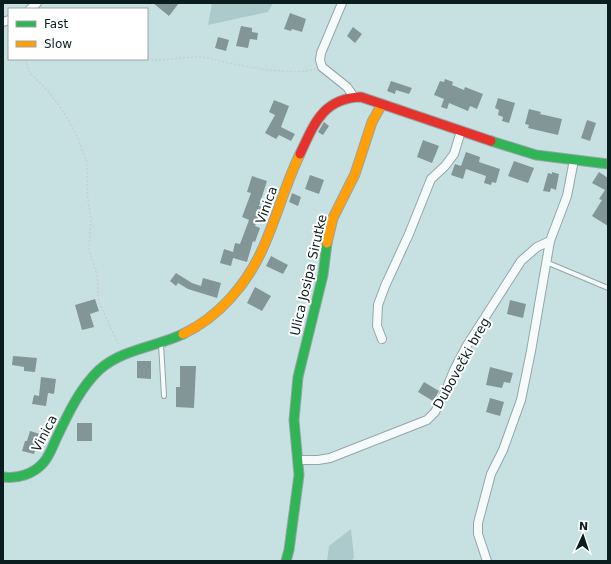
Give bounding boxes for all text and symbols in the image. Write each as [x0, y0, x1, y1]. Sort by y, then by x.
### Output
legend [8, 8, 148, 60]
text: Fast [44, 17, 68, 31]
text: Slow [44, 37, 72, 51]
street label: Vinica [253, 184, 280, 226]
street label: Ulica Josipa Sirutke [287, 213, 330, 337]
street label: Dubovečki breg [430, 315, 493, 412]
street label: Vinica [29, 412, 60, 454]
north arrow [563, 516, 603, 556]
text: N [579, 520, 588, 533]

